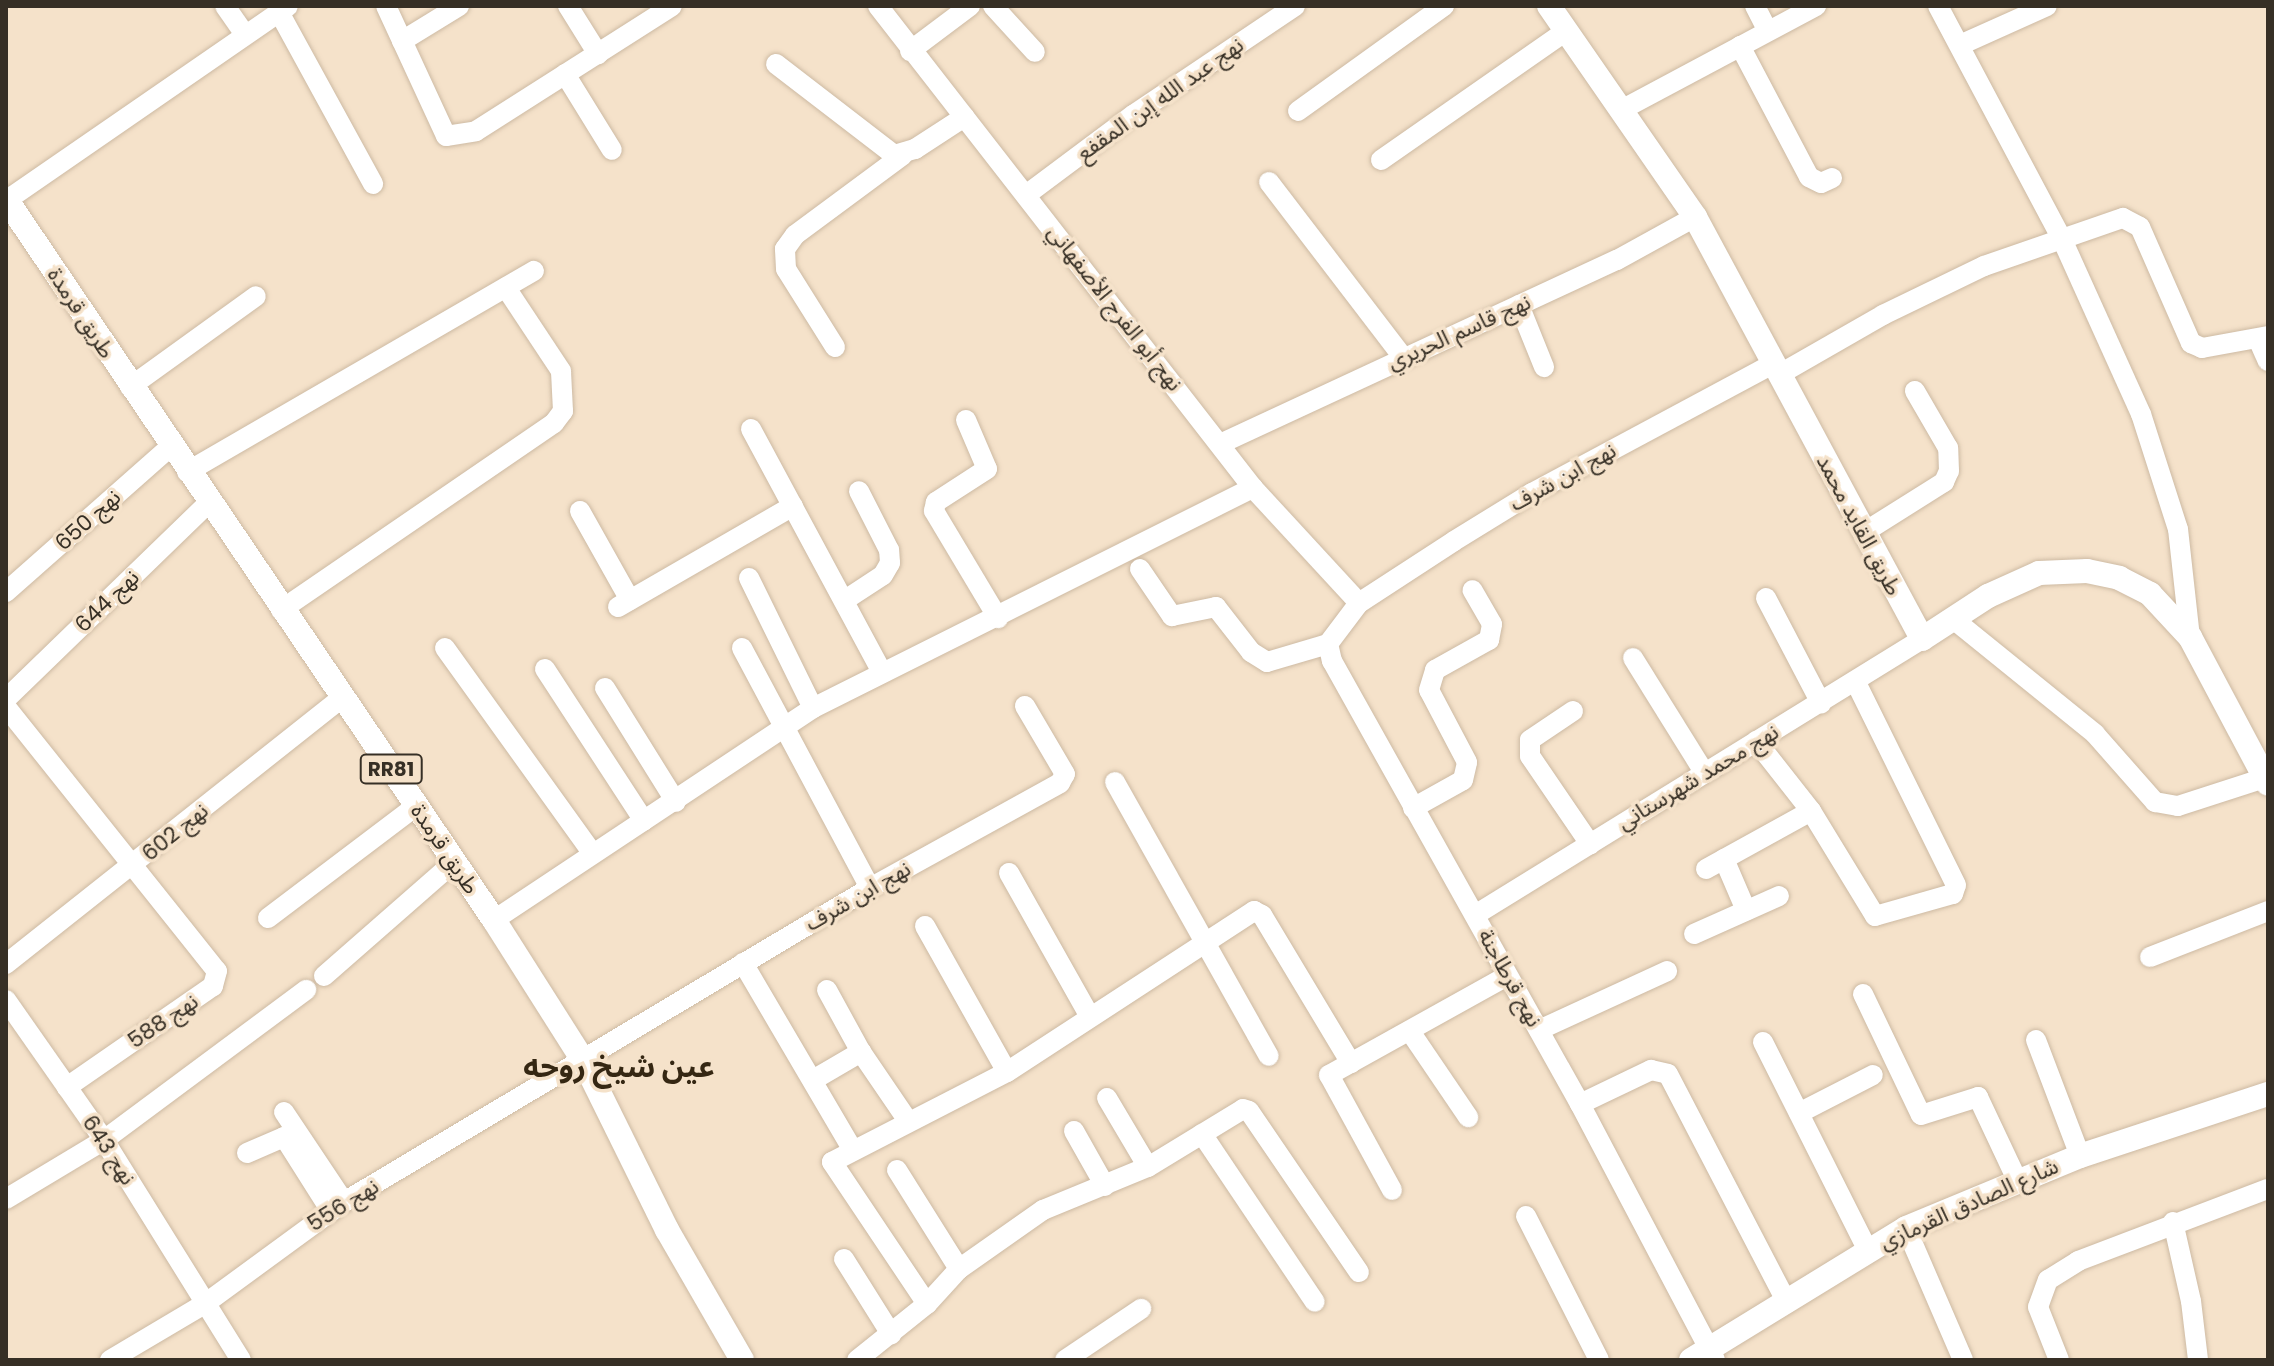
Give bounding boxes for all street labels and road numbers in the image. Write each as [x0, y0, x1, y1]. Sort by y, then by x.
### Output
street label: نهج عبد الله إبن المقفع [1071, 31, 1249, 167]
street label: نهج أبو الفرج الأصفهاني [1042, 220, 1188, 396]
street label: طريق قرمدة [42, 263, 120, 363]
street label: نهج قاسم الحريري [1383, 289, 1535, 375]
street label: نهج ابن شرف [1505, 437, 1621, 517]
street label: طريق القايد محمد [1811, 450, 1907, 600]
street label: نهج 650 [50, 484, 126, 556]
street label: نهج 644 [69, 564, 145, 638]
street label: نهج محمد شهرستاني [1613, 718, 1783, 836]
road number: RR81 [359, 753, 423, 785]
street label: نهج 602 [137, 797, 213, 867]
street label: طريق قرمدة [405, 799, 485, 899]
street label: نهج ابن شرف [801, 855, 915, 937]
street label: نهج قرطاجنة [1472, 925, 1548, 1031]
street label: نهج 588 [123, 988, 203, 1054]
street label: نهج 643 [77, 1110, 141, 1190]
street label: شارع الصادق القرمازي [1876, 1153, 2062, 1255]
street label: نهج 556 [303, 1173, 383, 1237]

